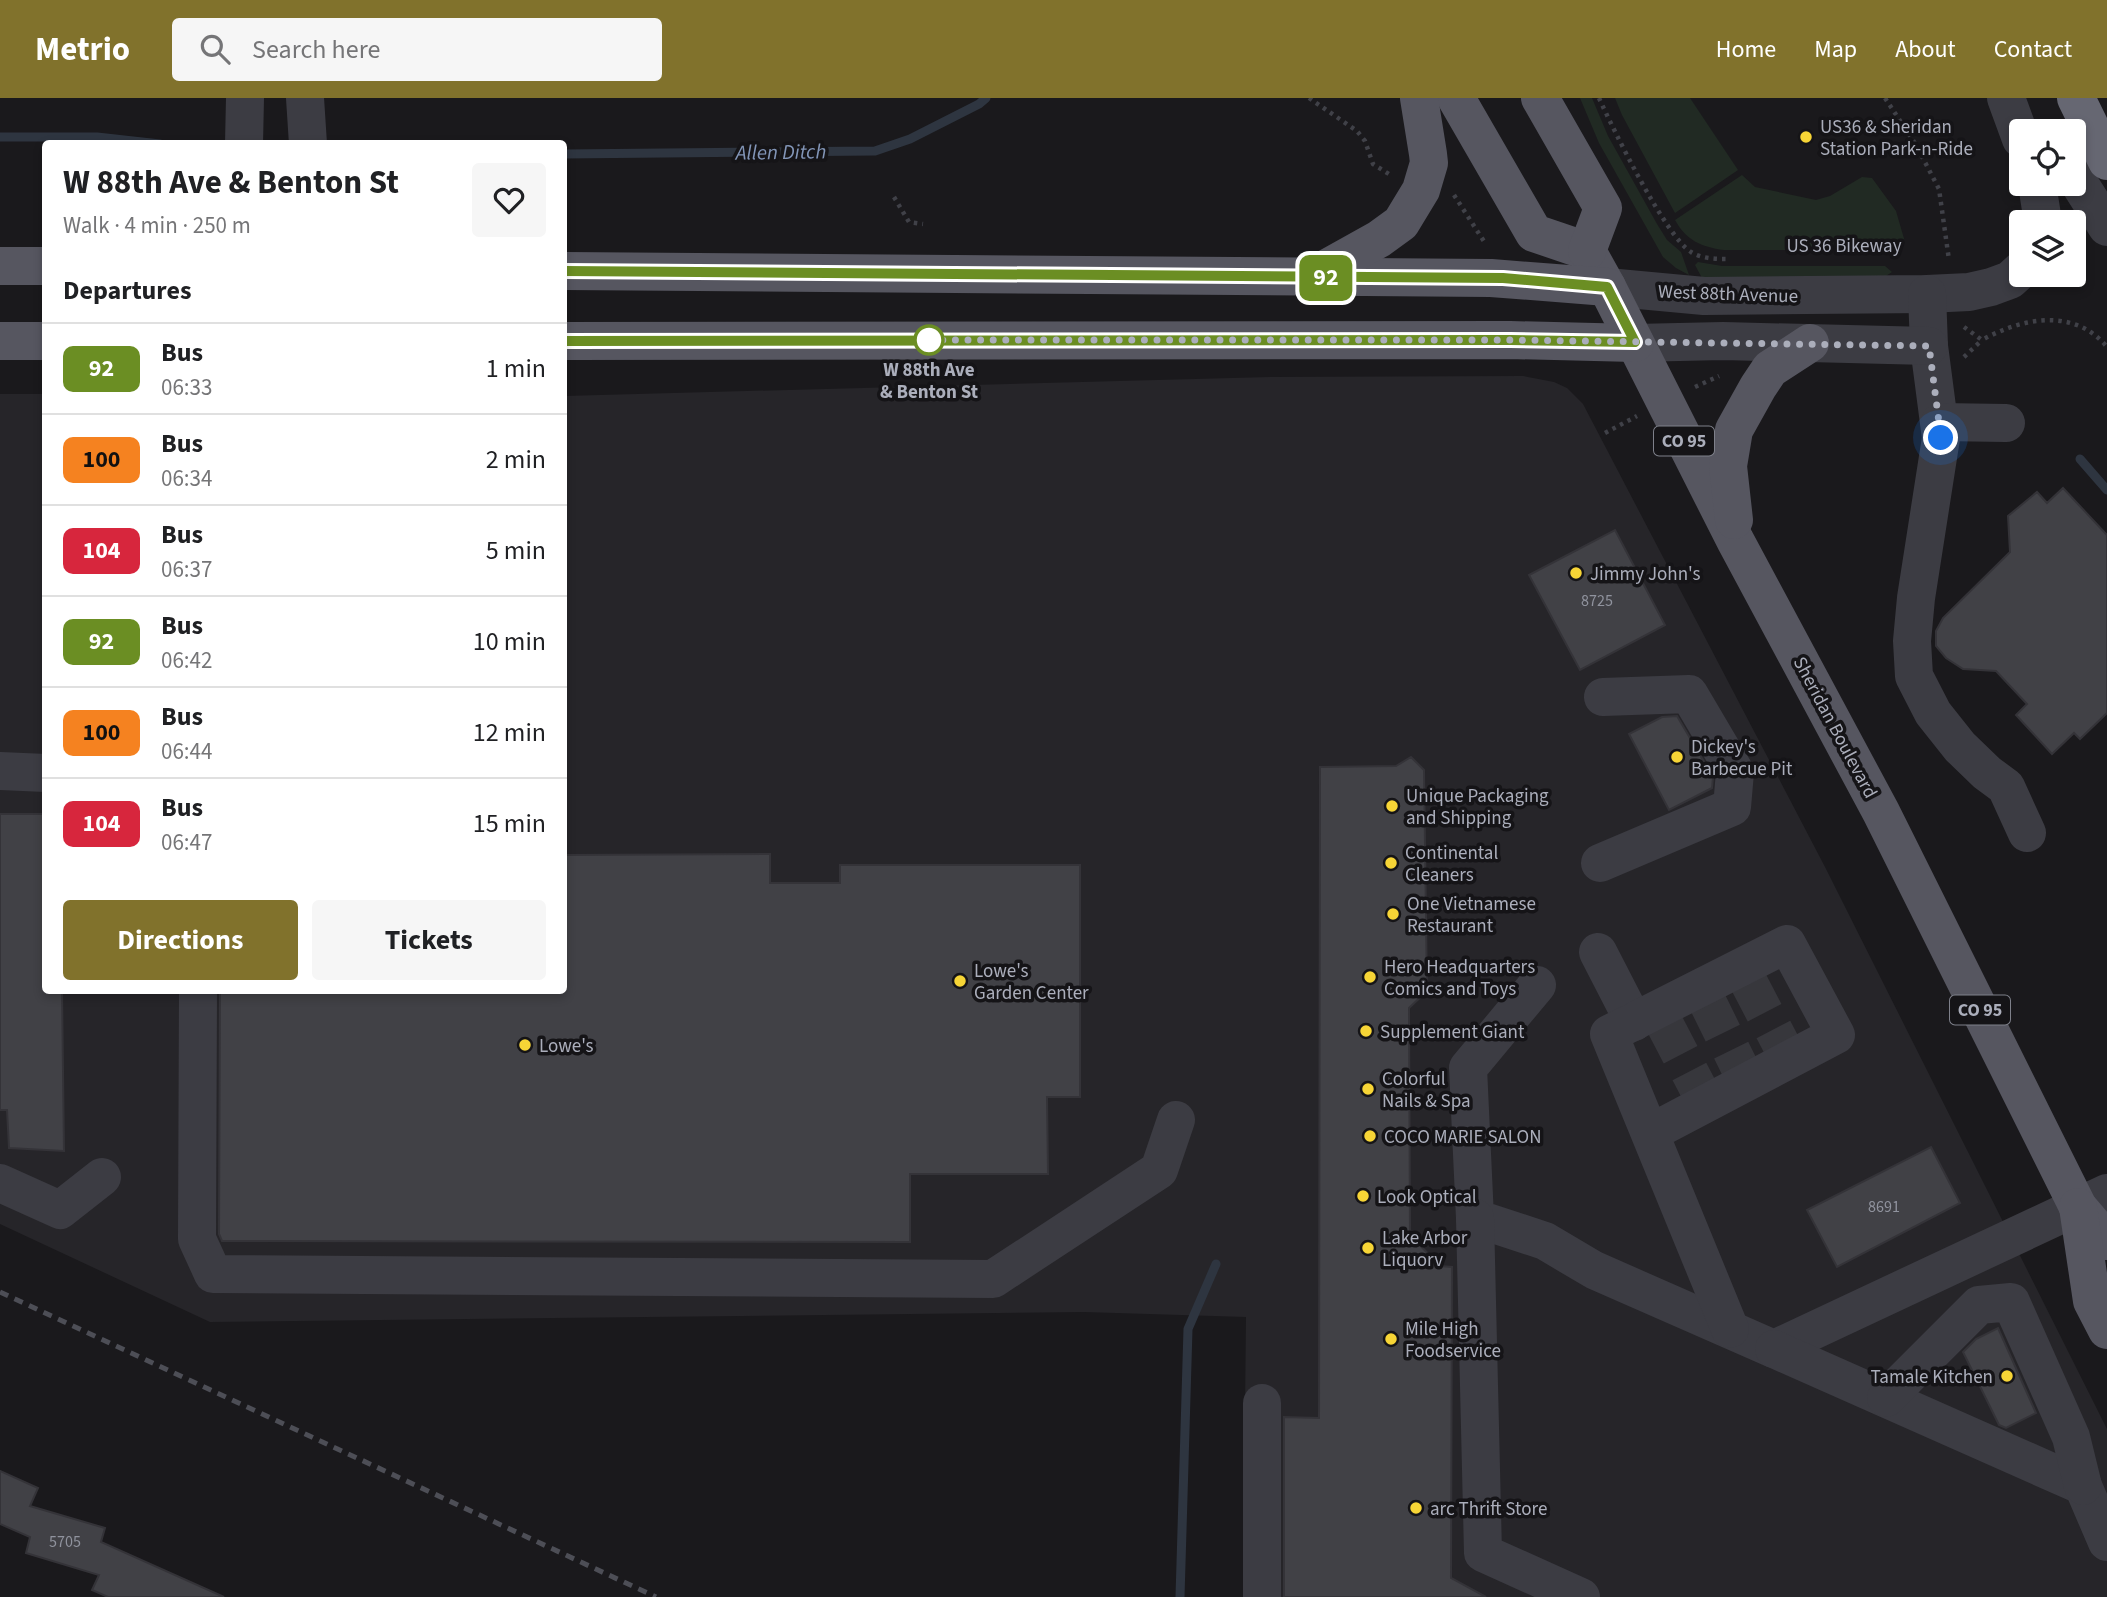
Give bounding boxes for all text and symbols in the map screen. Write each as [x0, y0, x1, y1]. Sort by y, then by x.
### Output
search box [172, 18, 662, 81]
text: Metrio [35, 26, 130, 73]
icon: search [196, 30, 234, 68]
text: Search here [252, 31, 380, 68]
text: Home [1716, 32, 1776, 67]
text: Map [1814, 32, 1857, 67]
text: About [1895, 32, 1956, 67]
text: Contact [1994, 32, 2072, 67]
place label: US36 & Sheridan Station Park-n-Ride [1820, 114, 1973, 163]
map controls [2009, 119, 2086, 287]
button: locate [2009, 119, 2086, 196]
marker: US36 & Sheridan Station Park-n-Ride [1798, 129, 1814, 145]
water label: Allen Ditch [733, 136, 827, 168]
text: W 88th Ave & Benton St [63, 159, 399, 206]
button: heart [472, 163, 546, 237]
text: Walk · 4 min · 250 m [63, 209, 251, 242]
button: layers [2009, 210, 2086, 287]
street label: US 36 Bikeway [1786, 233, 1902, 260]
line badge: 92 [1294, 255, 1358, 301]
text: 92 [1313, 260, 1339, 295]
text: Departures [63, 272, 191, 309]
street label: West 88th Avenue [1657, 279, 1798, 310]
marker: W 88th Ave & Benton St [914, 325, 944, 355]
text: Bus [161, 334, 203, 371]
text: 1 min [486, 350, 546, 387]
text: 92 [89, 351, 114, 386]
place label: W 88th Ave & Benton St [880, 357, 978, 406]
text: 06:33 [161, 371, 212, 404]
your location [1923, 420, 1958, 455]
text: Bus [161, 425, 203, 462]
road number: CO 95 [1654, 426, 1714, 456]
text: 2 min [486, 441, 546, 478]
text: 100 [82, 442, 121, 477]
text: 06:34 [161, 462, 212, 495]
text: Bus [161, 516, 203, 553]
text: 5 min [486, 532, 546, 569]
text: 104 [82, 533, 121, 568]
text: 06:37 [161, 553, 212, 586]
place label: Jimmy John's [1590, 561, 1700, 588]
marker: Jimmy John's [1568, 565, 1584, 581]
house number: 8725 [1581, 590, 1613, 612]
text: Bus [161, 607, 203, 644]
text: 10 min [473, 623, 546, 660]
text: 92 [89, 624, 114, 659]
text: 06:42 [161, 644, 212, 677]
street label: Sheridan Boulevard [1786, 652, 1883, 803]
text: Bus [161, 698, 203, 735]
text: 12 min [473, 714, 546, 751]
text: 100 [82, 715, 121, 750]
place label: Dickey's Barbecue Pit [1691, 734, 1793, 783]
text: 06:44 [161, 735, 212, 768]
marker: Dickey's Barbecue Pit [1669, 749, 1685, 765]
place label: Unique Packaging and Shipping [1406, 783, 1549, 832]
text: Bus [161, 789, 203, 826]
marker: Unique Packaging and Shipping [1384, 798, 1400, 814]
text: 15 min [473, 805, 546, 842]
text: 104 [82, 806, 121, 841]
text: 06:47 [161, 826, 212, 859]
place label: Continental Cleaners [1405, 840, 1498, 889]
marker: Continental Cleaners [1383, 855, 1399, 871]
place label: One Vietnamese Restaurant [1407, 891, 1536, 940]
button: Directions [63, 900, 298, 980]
button: Tickets [312, 900, 546, 980]
marker: One Vietnamese Restaurant [1385, 906, 1401, 922]
place label: Hero Headquarters Comics and Toys [1384, 954, 1535, 1003]
place label: Lowe's Garden Center [974, 958, 1089, 1007]
marker: Hero Headquarters Comics and Toys [1362, 969, 1378, 985]
marker: Lowe's Garden Center [952, 973, 968, 989]
road number: CO 95 [1950, 995, 2010, 1024]
place label: Supplement Giant [1380, 1019, 1525, 1046]
marker: Supplement Giant [1358, 1023, 1374, 1039]
place label: Lowe's [539, 1033, 594, 1060]
marker: Lowe's [517, 1037, 533, 1053]
place label: Colorful Nails & Spa [1382, 1066, 1471, 1115]
marker: Colorful Nails & Spa [1360, 1081, 1376, 1097]
place label: COCO MARIE SALON [1384, 1124, 1542, 1151]
marker: COCO MARIE SALON [1362, 1128, 1378, 1144]
place label: Look Optical [1377, 1184, 1477, 1211]
marker: Look Optical [1355, 1188, 1371, 1204]
house number: 8691 [1868, 1196, 1900, 1218]
place label: Lake Arbor Liquorv [1382, 1225, 1468, 1274]
marker: Lake Arbor Liquorv [1360, 1240, 1376, 1256]
place label: Mile High Foodservice [1405, 1316, 1501, 1365]
marker: Mile High Foodservice [1383, 1331, 1399, 1347]
place label: Tamale Kitchen [1871, 1364, 1993, 1391]
marker: Tamale Kitchen [1999, 1368, 2015, 1384]
place label: arc Thrift Store [1430, 1496, 1547, 1523]
marker: arc Thrift Store [1408, 1500, 1424, 1516]
house number: 5705 [49, 1531, 81, 1553]

